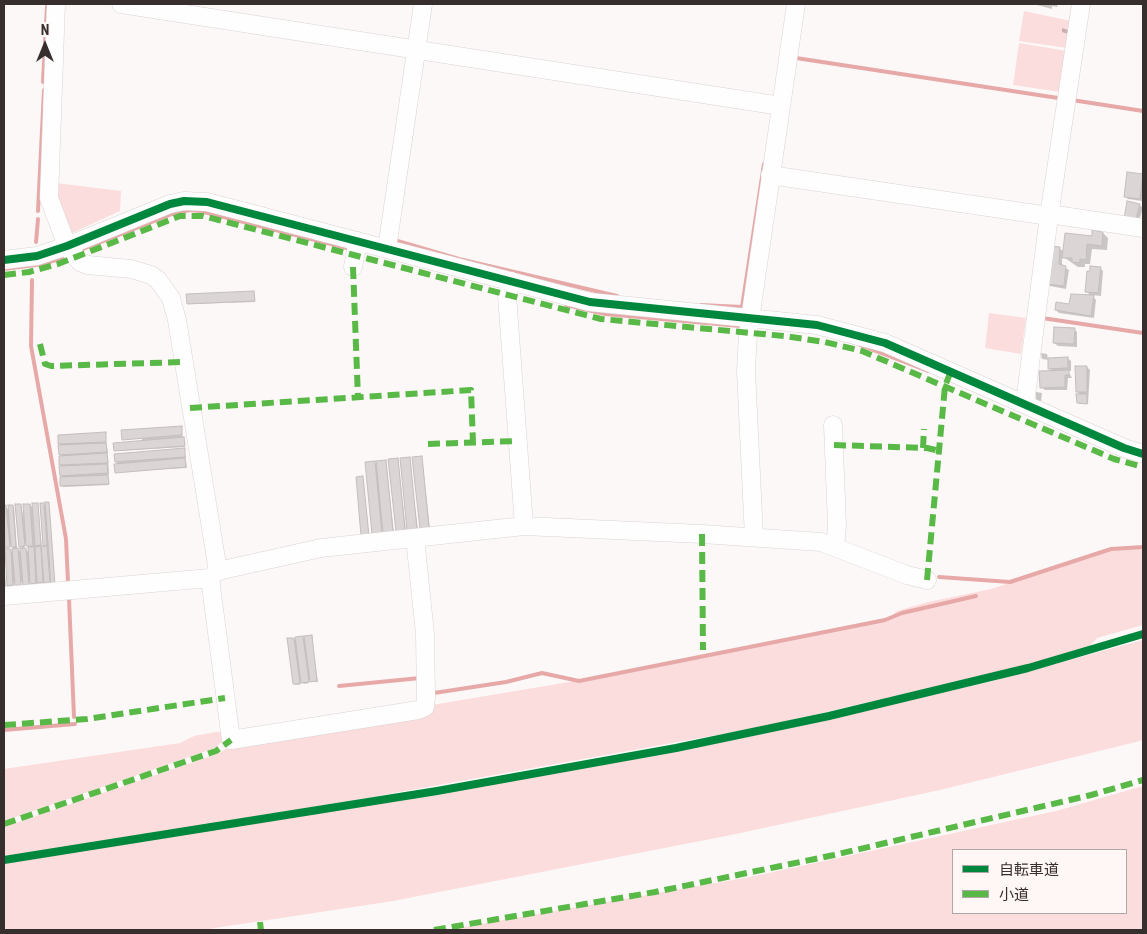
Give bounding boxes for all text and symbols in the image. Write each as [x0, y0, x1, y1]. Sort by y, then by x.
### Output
north arrow [20, 20, 70, 70]
text: N [41, 22, 49, 38]
legend [952, 849, 1127, 914]
text: 自転車道 [999, 861, 1059, 879]
text: 小道 [999, 886, 1029, 904]

